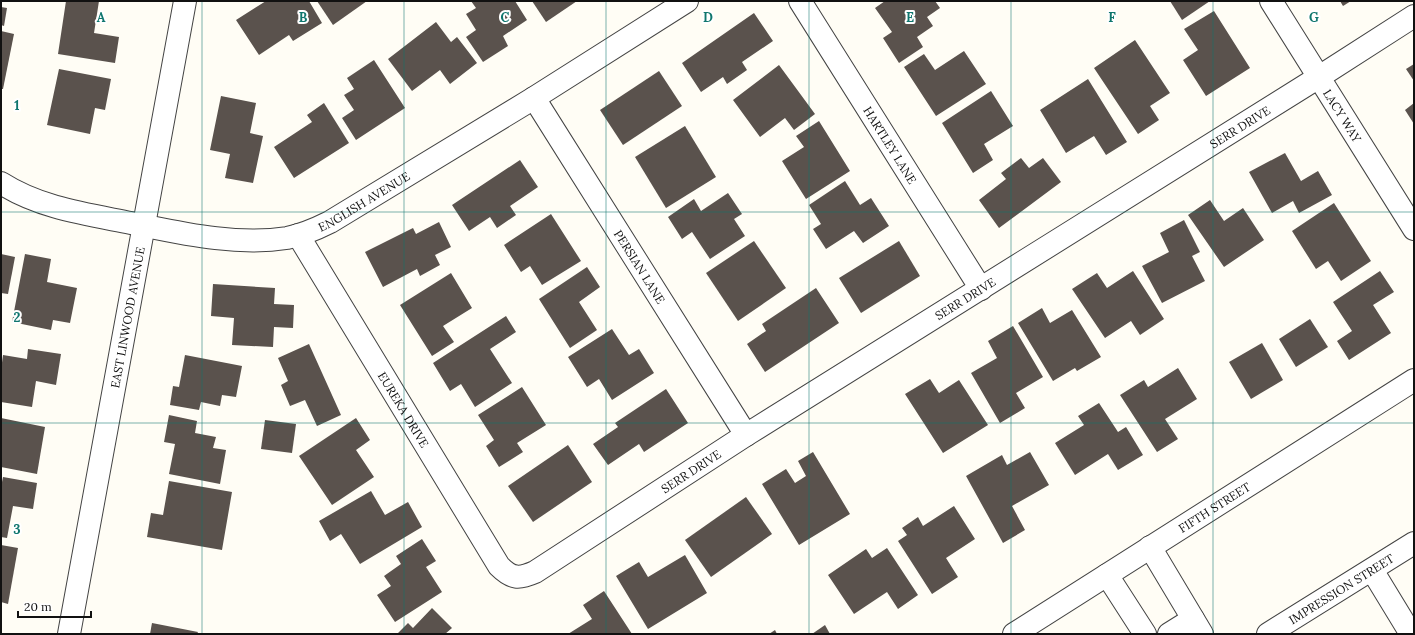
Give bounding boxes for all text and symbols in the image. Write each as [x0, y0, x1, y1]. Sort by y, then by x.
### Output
text: A [97, 9, 106, 26]
text: B [299, 9, 308, 26]
text: C [501, 9, 510, 26]
text: D [703, 9, 713, 26]
text: E [906, 9, 914, 26]
text: F [1108, 9, 1116, 26]
text: G [1309, 9, 1319, 26]
street label: LACY WAY [1320, 86, 1365, 145]
text: 1 [14, 97, 20, 114]
street label: SERR DRIVE [1207, 102, 1273, 151]
street label: HARTLEY LANE [861, 103, 920, 186]
street label: ENGLISH AVENUE [316, 168, 412, 234]
street label: PERSIAN LANE [611, 227, 669, 306]
street label: EAST LINWOOD AVENUE [107, 245, 147, 389]
street label: SERR DRIVE [932, 274, 998, 323]
text: 2 [14, 309, 21, 326]
street label: EUREKA DRIVE [375, 369, 433, 450]
street label: SERR DRIVE [658, 446, 723, 496]
street label: FIFTH STREET [1175, 478, 1253, 535]
text: 3 [13, 521, 21, 538]
street label: IMPRESSION STREET [1286, 550, 1397, 627]
scale bar [18, 593, 91, 619]
text: 20 m [24, 599, 52, 614]

